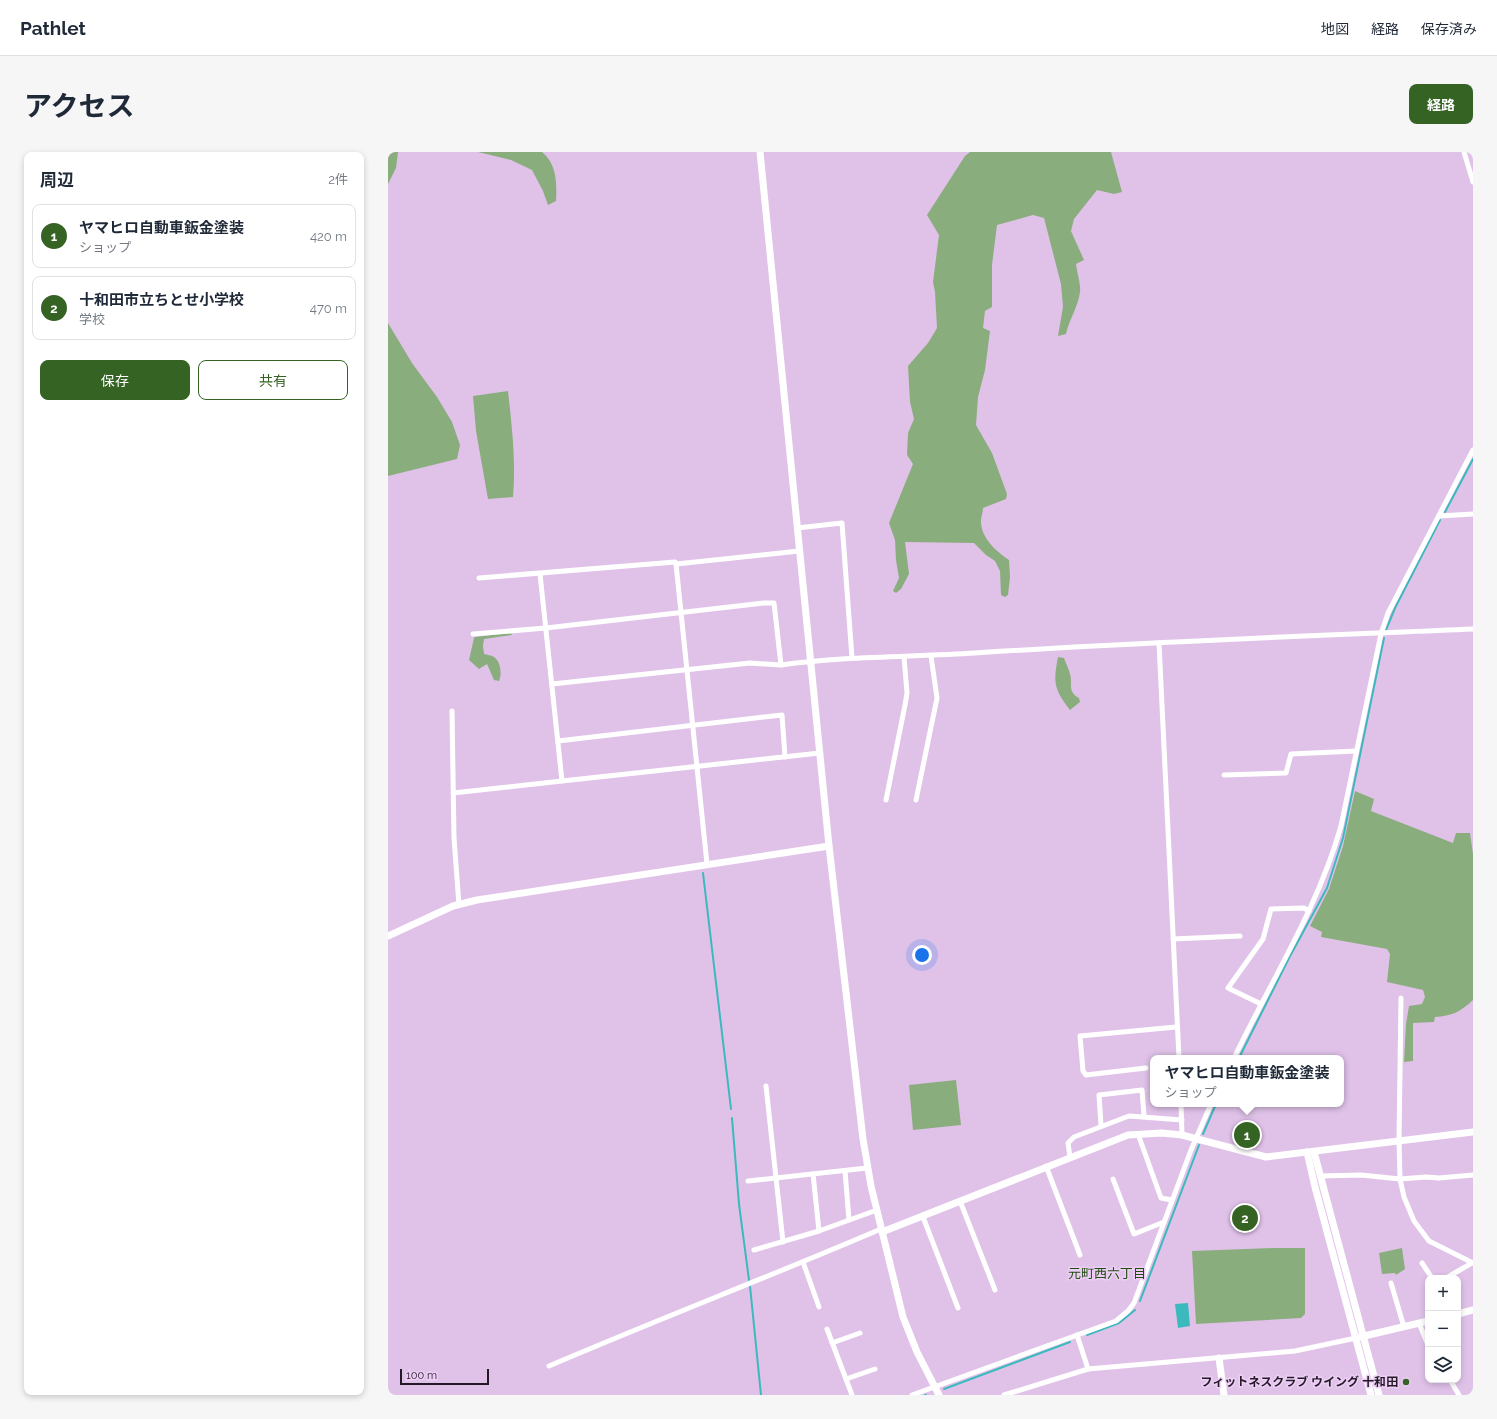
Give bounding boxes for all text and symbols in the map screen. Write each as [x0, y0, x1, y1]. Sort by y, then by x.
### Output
text: Pathlet [20, 17, 86, 39]
text: 地図 [1321, 21, 1349, 37]
text: 経路 [1371, 21, 1399, 37]
text: 保存済み [1421, 21, 1477, 37]
button: 経路 [1409, 84, 1473, 124]
text: アクセス [24, 90, 135, 123]
text: 周辺 [40, 170, 74, 190]
text: 2件 [328, 172, 348, 187]
text: ヤマヒロ自動車鈑金塗装 [79, 219, 244, 237]
text: 1 [51, 229, 57, 244]
text: 420 m [310, 229, 347, 244]
text: ショップ [79, 240, 131, 255]
text: 十和田市立ちとせ小学校 [79, 291, 244, 309]
text: 2 [50, 301, 58, 316]
text: 470 m [310, 301, 347, 316]
text: 学校 [79, 312, 105, 327]
button: 保存 [40, 360, 190, 400]
button: 共有 [198, 360, 348, 400]
your location [912, 945, 932, 965]
popup [1150, 1055, 1344, 1107]
text: ヤマヒロ自動車鈑金塗装 [1164, 1064, 1330, 1082]
text: ショップ [1164, 1085, 1217, 1100]
pin: 1 [1234, 1120, 1260, 1150]
pin: 2 [1232, 1203, 1258, 1233]
district label: 元町西六丁目 [1068, 1266, 1146, 1281]
map controls [1425, 1275, 1461, 1383]
button: + [1425, 1275, 1461, 1311]
button: − [1425, 1311, 1461, 1347]
button: layers [1425, 1347, 1461, 1383]
scale bar [400, 1367, 489, 1386]
text: 100 m [406, 1369, 437, 1382]
place label: フィットネスクラブ ウイング 十和田 [1200, 1375, 1398, 1389]
marker: フィットネスクラブ ウイング 十和田 [1401, 1377, 1411, 1387]

